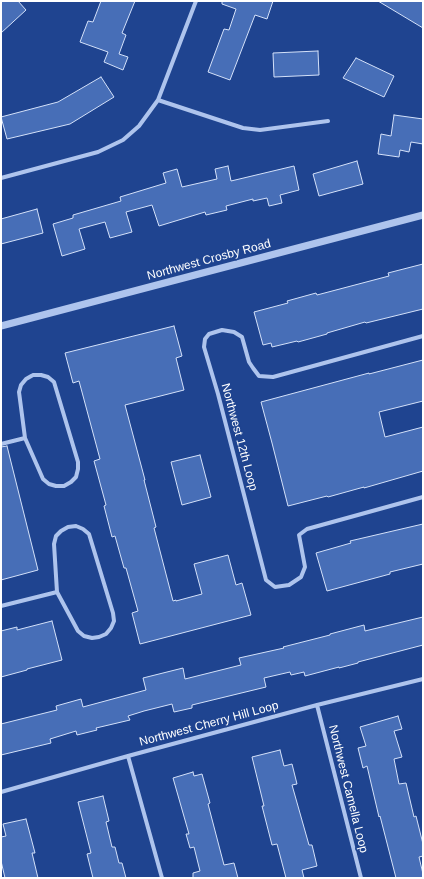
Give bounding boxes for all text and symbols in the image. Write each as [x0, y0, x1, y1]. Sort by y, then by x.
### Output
street label: Northwest Crosby Road [146, 237, 272, 283]
street label: Northwest 12th Loop [218, 382, 260, 492]
street label: Northwest Cherry Hill Loop [138, 698, 280, 750]
street label: Northwest Camella Loop [325, 724, 371, 854]

